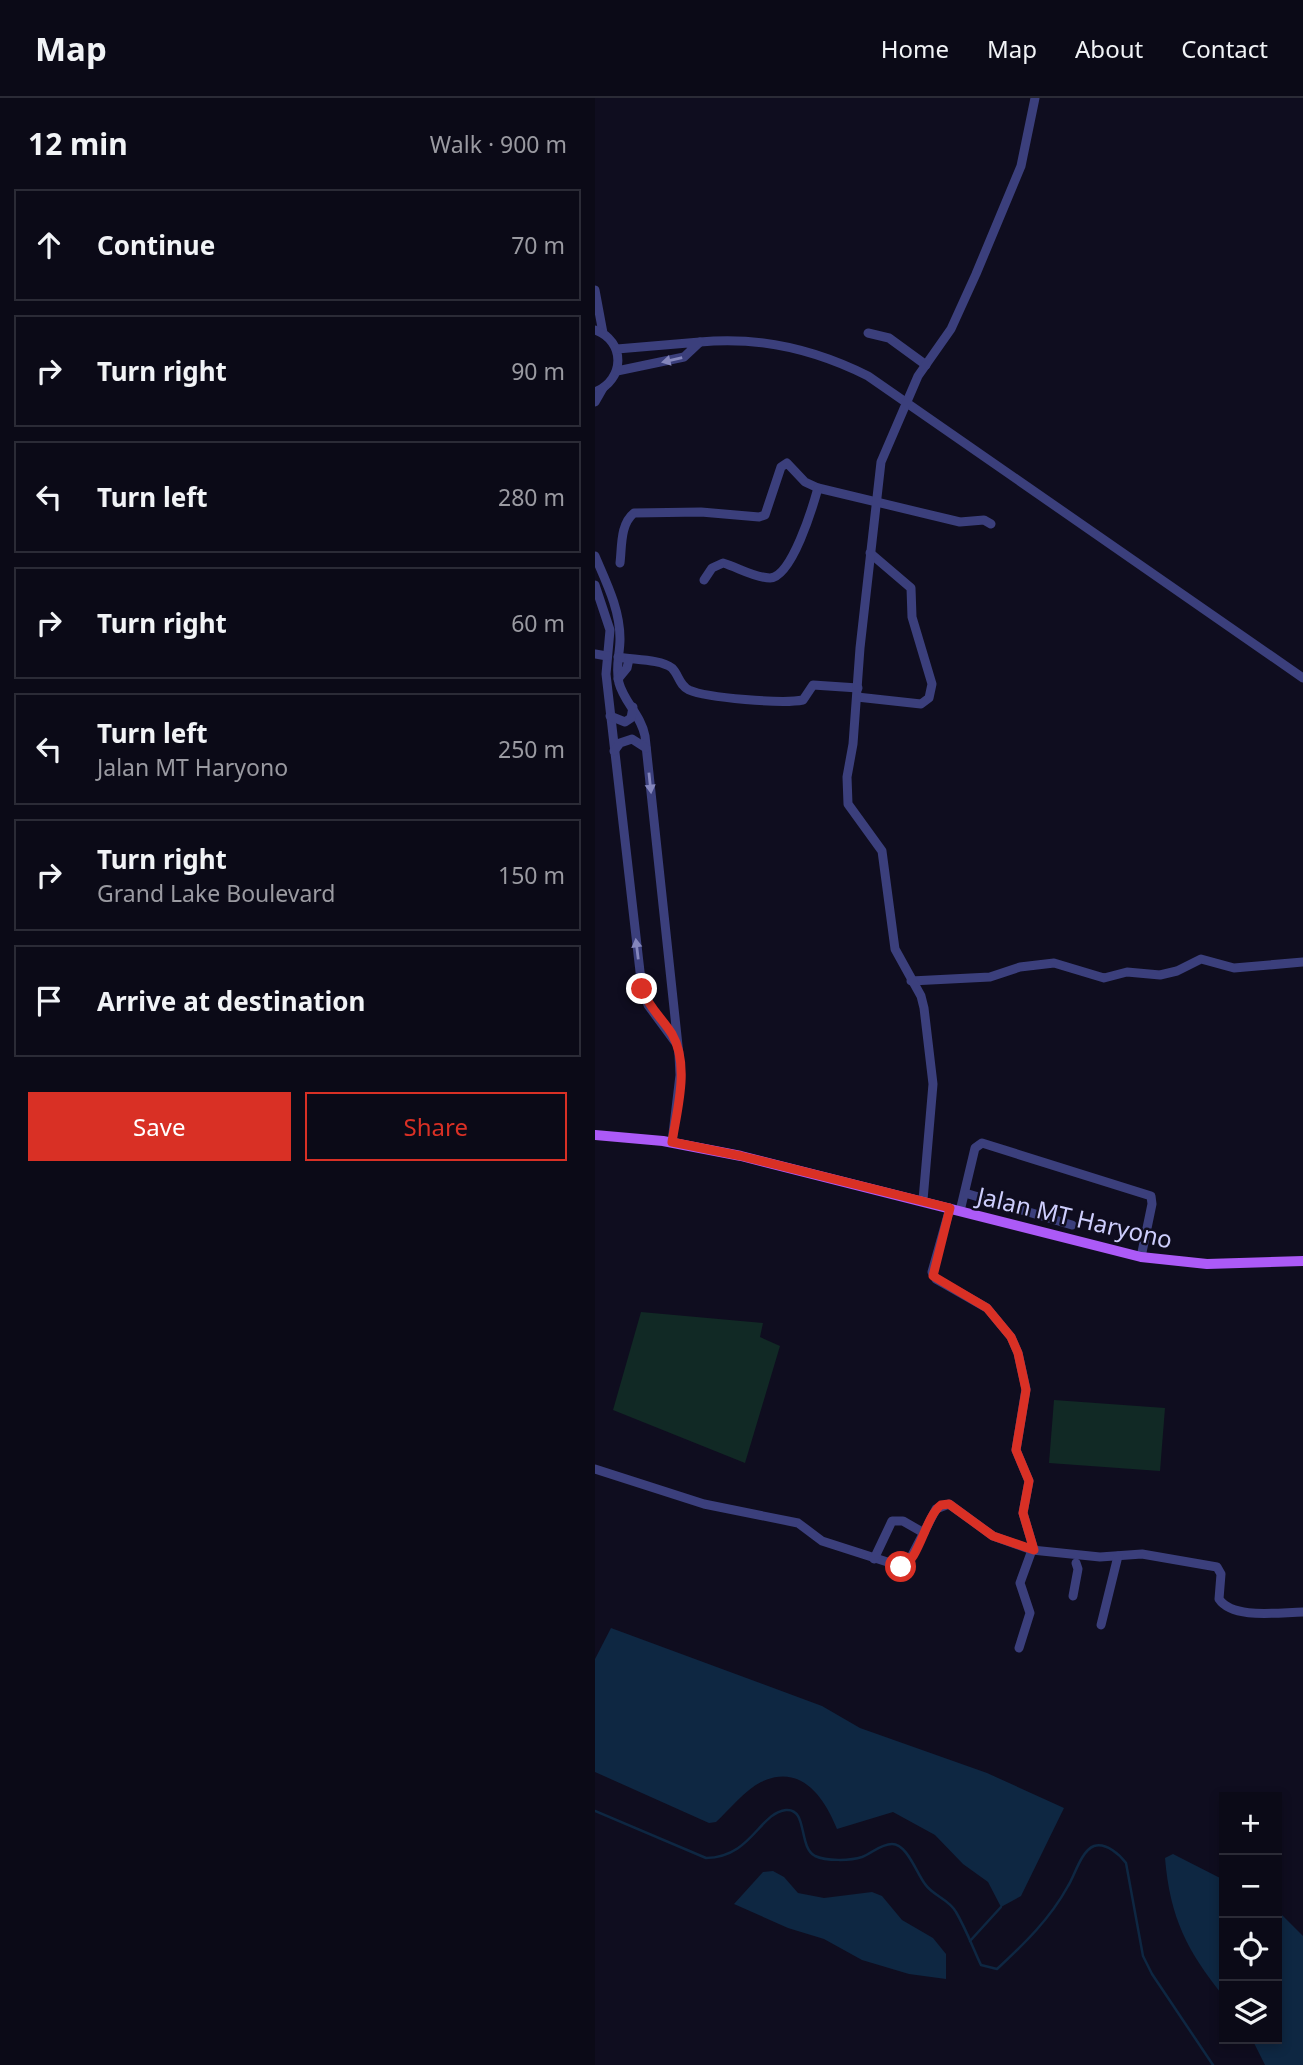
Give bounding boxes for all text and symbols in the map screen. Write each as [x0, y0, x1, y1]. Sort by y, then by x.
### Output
text: Map [35, 26, 107, 71]
text: Home [881, 32, 949, 65]
text: Map [987, 32, 1037, 65]
text: About [1075, 32, 1143, 65]
text: Contact [1181, 32, 1268, 65]
text: 12 min [28, 123, 128, 164]
text: Walk · 900 m [430, 128, 567, 160]
icon: ahead [30, 226, 68, 264]
text: Continue [97, 227, 215, 263]
text: 70 m [511, 229, 565, 261]
icon: right [30, 352, 68, 390]
text: Turn right [97, 353, 227, 389]
one-way arrow [661, 354, 683, 365]
text: 90 m [511, 355, 565, 387]
icon: left [30, 478, 68, 516]
text: Turn left [97, 479, 208, 515]
text: 280 m [498, 481, 565, 513]
icon: right [30, 604, 68, 642]
text: Turn right [97, 605, 227, 641]
text: 60 m [511, 607, 565, 639]
text: Turn left [97, 715, 208, 751]
icon: left [30, 730, 68, 768]
text: 250 m [498, 733, 565, 765]
text: Jalan MT Haryono [97, 751, 288, 783]
one-way arrow [645, 773, 656, 795]
text: Turn right [97, 841, 227, 877]
icon: right [30, 856, 68, 894]
text: 150 m [498, 859, 565, 891]
text: Grand Lake Boulevard [97, 877, 336, 909]
one-way arrow [632, 938, 643, 960]
route end [626, 973, 657, 1004]
icon: arrive [30, 982, 68, 1020]
text: Arrive at destination [97, 983, 366, 1019]
button: Save [28, 1092, 291, 1161]
button: Share [305, 1092, 567, 1161]
street label: Jalan MT Haryono [972, 1178, 1176, 1256]
route start [885, 1551, 916, 1582]
map controls [1219, 1792, 1282, 2044]
button: + [1219, 1792, 1282, 1855]
button: − [1219, 1855, 1282, 1918]
button: locate [1219, 1918, 1282, 1981]
button: layers [1219, 1981, 1282, 2044]

